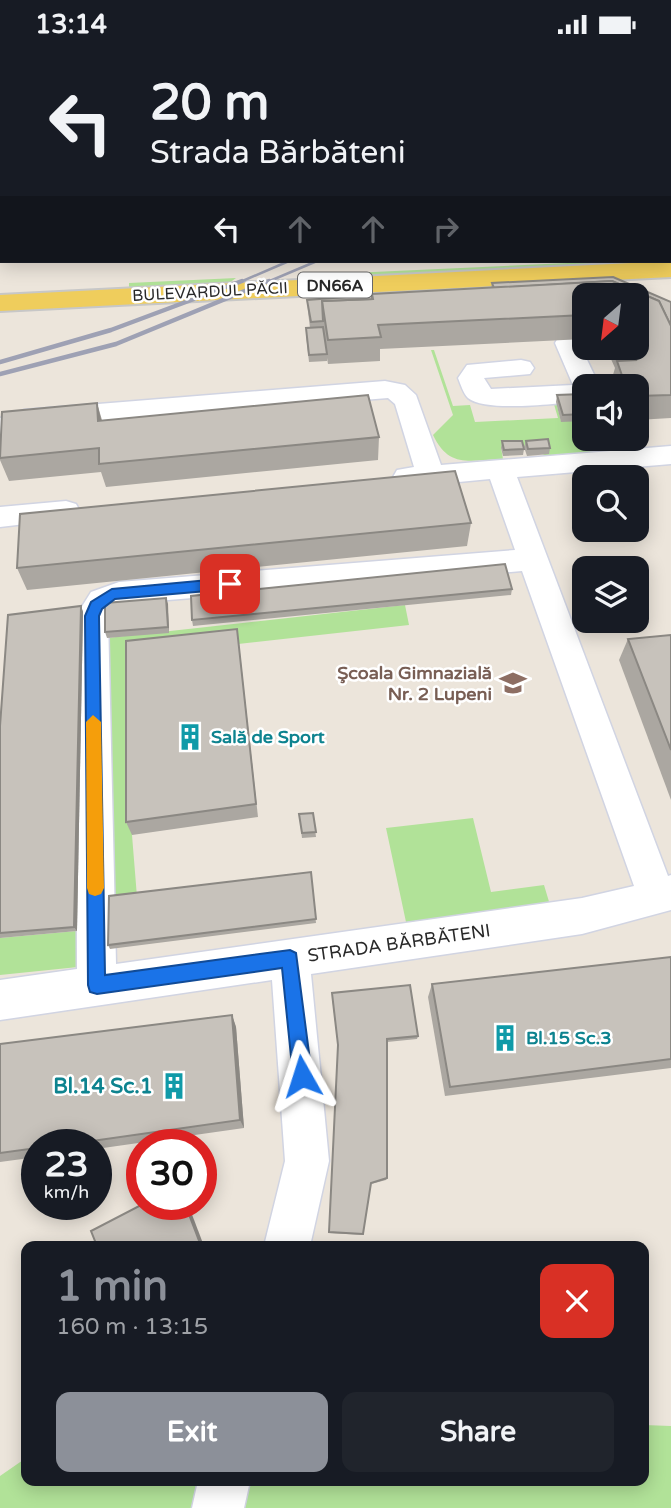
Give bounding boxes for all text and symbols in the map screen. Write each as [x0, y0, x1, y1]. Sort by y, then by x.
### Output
text: 13:14 [35, 9, 107, 40]
text: 20 m [150, 74, 269, 133]
icon: left [35, 77, 126, 168]
text: Strada Bărbăteni [150, 134, 406, 172]
icon: left [208, 210, 246, 248]
icon: ahead [281, 210, 319, 248]
icon: ahead [354, 210, 392, 248]
icon: right [427, 210, 465, 248]
road number: DN66A [298, 273, 372, 297]
street label: BULEVARDUL PĂCII [132, 278, 288, 306]
north arrow [572, 283, 649, 361]
map controls [572, 283, 649, 633]
button: sound [572, 374, 649, 451]
button: search [572, 465, 649, 542]
pin [200, 554, 260, 614]
button: layers [572, 556, 649, 633]
icon: arrive [211, 565, 249, 603]
place label: Şcoala Gimnazială Nr. 2 Lupeni [337, 662, 492, 705]
school or university icon: Şcoala Gimnazială Nr. 2 Lupeni [498, 668, 528, 698]
building icon: Sală de Sport [175, 722, 205, 752]
place label: Sală de Sport [211, 726, 325, 748]
street label: STRADA BĂRBĂTENI [306, 919, 492, 967]
building icon: Bl.15 Sc.3 [490, 1023, 520, 1053]
place label: Bl.15 Sc.3 [526, 1027, 611, 1049]
position arrow [265, 1039, 339, 1113]
building icon: Bl.14 Sc.1 [159, 1071, 189, 1101]
place label: Bl.14 Sc.1 [53, 1074, 153, 1099]
speed limit sign: 30 [126, 1129, 217, 1220]
text: 23 [45, 1144, 88, 1186]
text: km/h [44, 1181, 89, 1203]
text: 1 min [56, 1261, 168, 1312]
button: close [540, 1264, 614, 1338]
text: 160 m · 13:15 [56, 1313, 208, 1341]
button: Exit [56, 1392, 328, 1472]
button: Share [342, 1392, 614, 1472]

